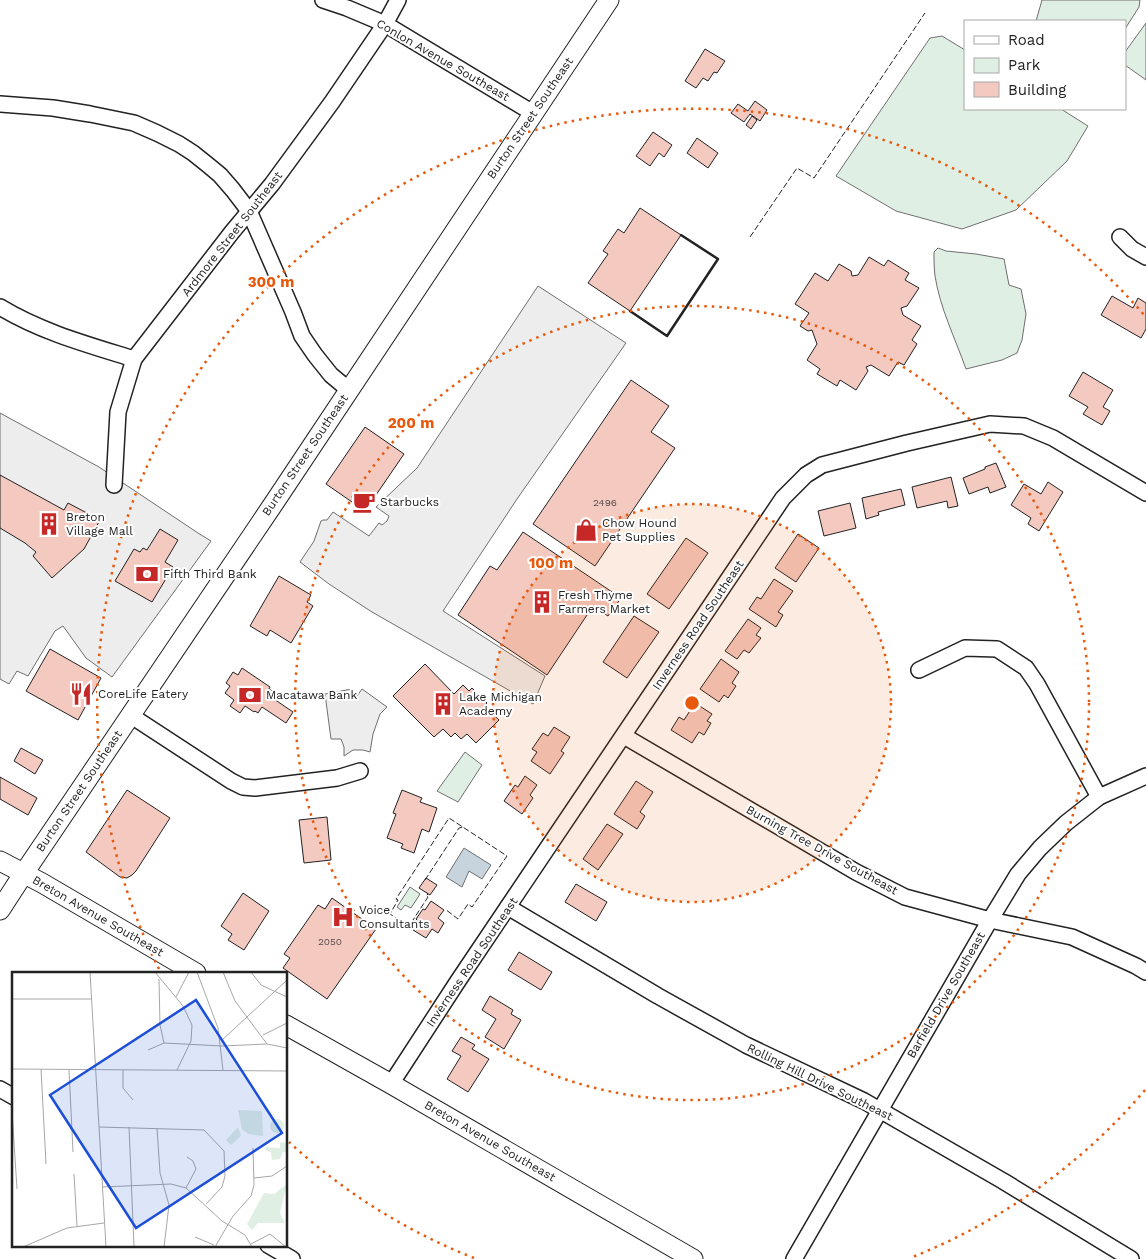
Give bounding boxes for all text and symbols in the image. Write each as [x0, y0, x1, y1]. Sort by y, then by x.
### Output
street label: Conlon Avenue Southeast [374, 16, 512, 104]
legend [964, 20, 1126, 110]
text: Road [1008, 31, 1045, 49]
street label: Burton Street Southeast [484, 55, 576, 181]
text: Park [1008, 56, 1041, 74]
text: Building [1008, 81, 1066, 99]
street label: Ardmore Street Southeast [179, 169, 285, 299]
text: 300 m [248, 273, 294, 291]
street label: Burton Street Southeast [259, 392, 351, 518]
text: 200 m [388, 414, 434, 432]
cafe icon: Starbucks [351, 489, 377, 515]
place label: Starbucks [380, 495, 439, 509]
house number: 2496 [593, 497, 617, 508]
place label: Breton Village Mall [66, 510, 133, 538]
building icon: Breton Village Mall [36, 511, 62, 537]
place label: Chow Hound Pet Supplies [602, 516, 677, 544]
shop icon: Chow Hound Pet Supplies [573, 517, 599, 543]
text: 100 m [529, 554, 573, 572]
street label: Inverness Road Southeast [649, 558, 747, 692]
bank icon: Fifth Third Bank [134, 561, 160, 587]
place label: Fifth Third Bank [163, 567, 257, 581]
place label: Fresh Thyme Farmers Market [558, 588, 650, 616]
building icon: Fresh Thyme Farmers Market [529, 589, 555, 615]
restaurant icon: CoreLife Eatery [68, 681, 94, 707]
bank icon: Macatawa Bank [237, 682, 263, 708]
place label: CoreLife Eatery [98, 687, 189, 701]
place label: Macatawa Bank [266, 688, 357, 702]
place label: Lake Michigan Academy [459, 690, 542, 718]
building icon: Lake Michigan Academy [430, 691, 456, 717]
centre of rings [683, 694, 701, 712]
street label: Burton Street Southeast [33, 728, 125, 854]
street label: Burning Tree Drive Southeast [744, 802, 900, 898]
street label: Breton Avenue Southeast [30, 873, 166, 959]
street label: Inverness Road Southeast [423, 895, 521, 1029]
place label: Voice Consultants [359, 903, 430, 931]
hospital icon: Voice Consultants [330, 904, 356, 930]
street label: Barfield Drive Southeast [904, 929, 988, 1061]
house number: 2050 [318, 936, 342, 947]
inset map [12, 972, 288, 1246]
street label: Rolling Hill Drive Southeast [745, 1041, 895, 1123]
street label: Breton Avenue Southeast [422, 1098, 558, 1184]

